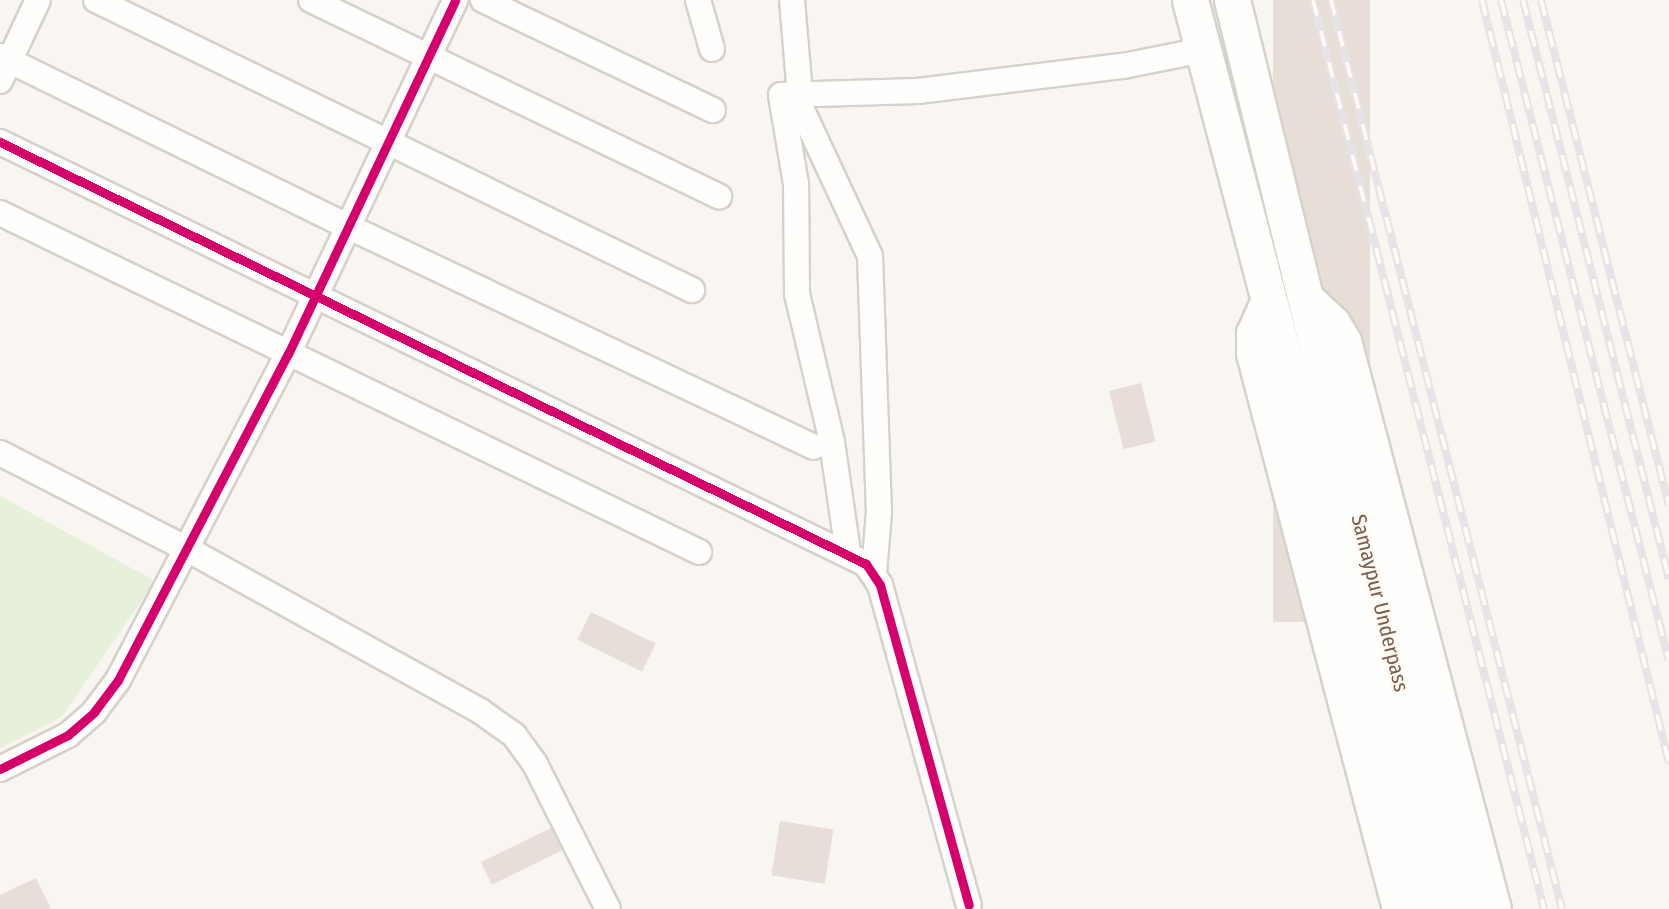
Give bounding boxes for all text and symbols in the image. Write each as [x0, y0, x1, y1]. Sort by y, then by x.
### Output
street label: Samaypur Underpass [1346, 512, 1414, 694]

